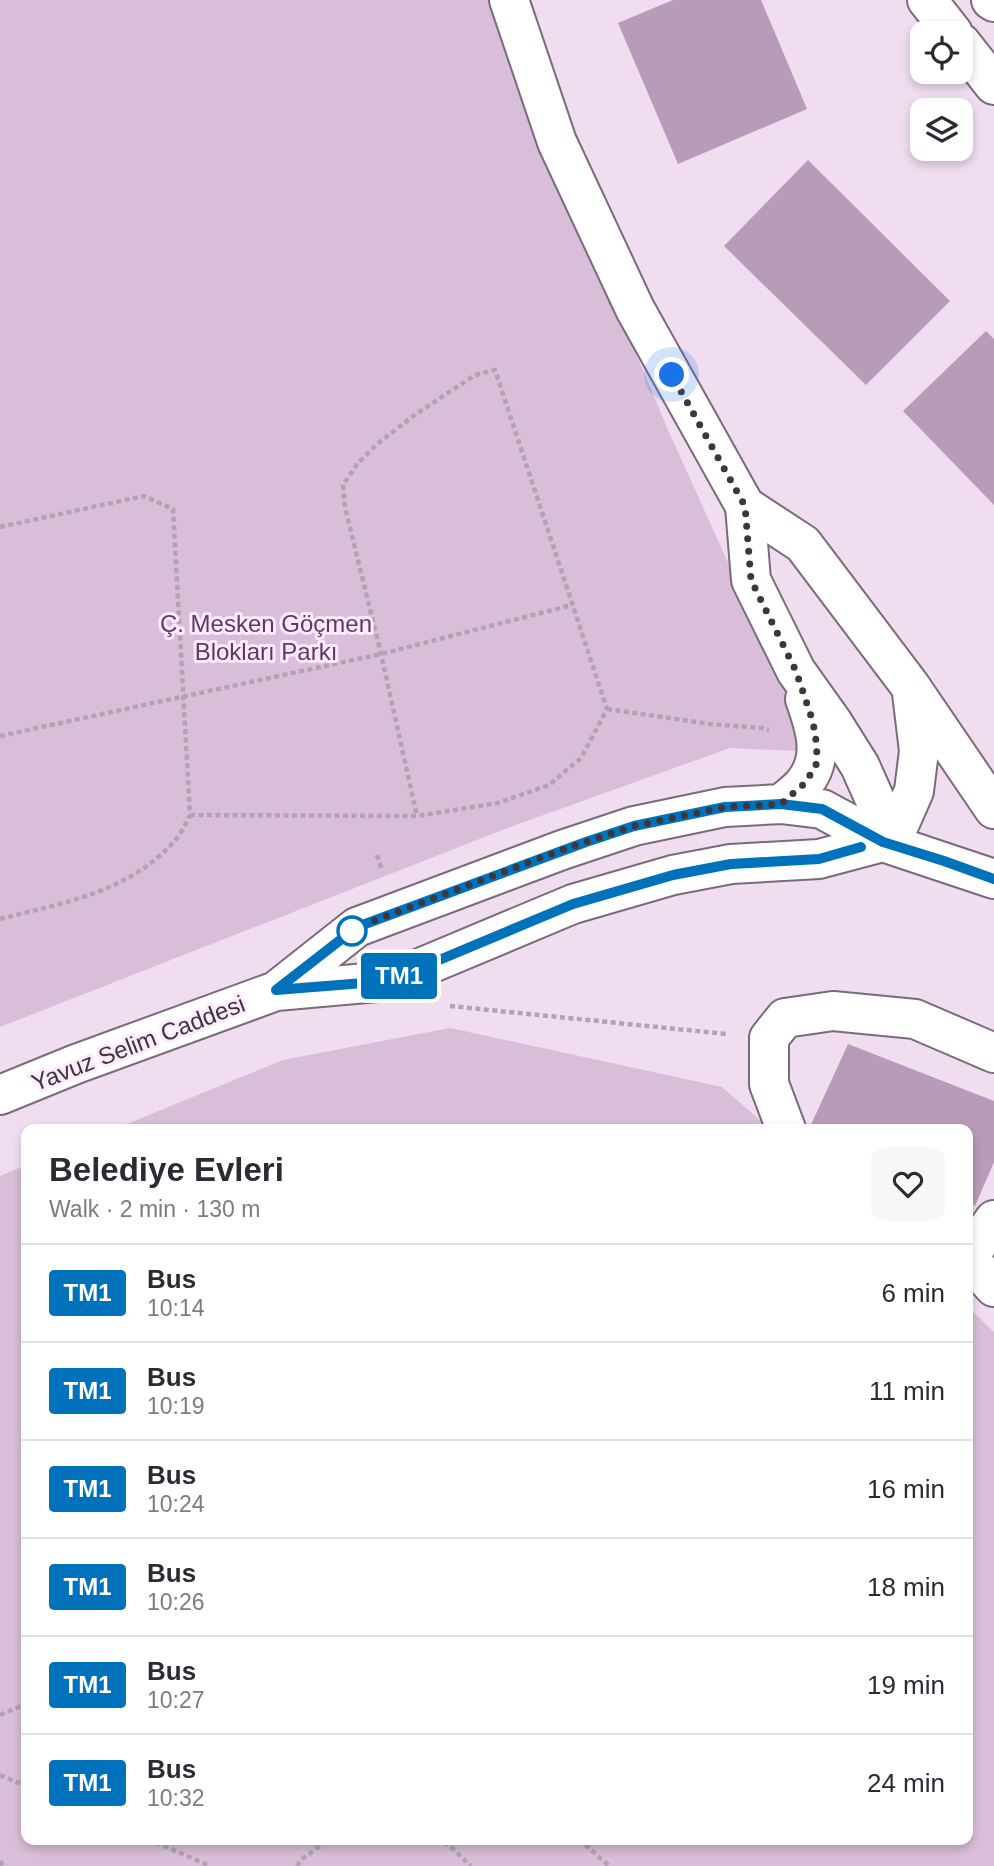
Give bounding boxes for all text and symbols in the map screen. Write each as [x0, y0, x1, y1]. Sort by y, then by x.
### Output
map controls [910, 21, 973, 161]
button: locate [910, 21, 973, 84]
button: layers [910, 98, 973, 161]
your location [654, 357, 689, 392]
park label: Ç. Mesken Göçmen Blokları Parkı [160, 610, 372, 665]
unlabelled marker [337, 916, 367, 946]
line badge: TM1 [359, 953, 439, 999]
text: TM1 [375, 962, 423, 989]
street label: Yavuz Selim Caddesi [28, 990, 248, 1096]
button: heart [871, 1147, 945, 1221]
text: Belediye Evleri [49, 1151, 284, 1188]
text: Walk · 2 min · 130 m [49, 1196, 260, 1222]
text: Bus [147, 1264, 196, 1294]
text: 6 min [881, 1278, 945, 1308]
text: TM1 [64, 1279, 112, 1306]
text: 10:14 [147, 1295, 205, 1321]
text: Bus [147, 1362, 196, 1392]
text: 11 min [869, 1376, 945, 1406]
text: TM1 [64, 1377, 112, 1404]
text: 10:19 [147, 1393, 205, 1419]
text: Bus [147, 1460, 196, 1490]
text: 16 min [867, 1474, 945, 1504]
text: TM1 [64, 1475, 112, 1502]
text: 10:24 [147, 1491, 205, 1517]
text: Bus [147, 1558, 196, 1588]
text: 18 min [867, 1572, 945, 1602]
text: TM1 [64, 1573, 112, 1600]
text: 10:26 [147, 1589, 205, 1615]
text: Bus [147, 1656, 196, 1686]
text: 19 min [867, 1670, 945, 1700]
text: TM1 [64, 1671, 112, 1698]
text: 10:27 [147, 1687, 205, 1713]
text: Bus [147, 1754, 196, 1784]
text: 24 min [867, 1768, 945, 1798]
text: TM1 [64, 1769, 112, 1796]
text: 10:32 [147, 1785, 205, 1811]

